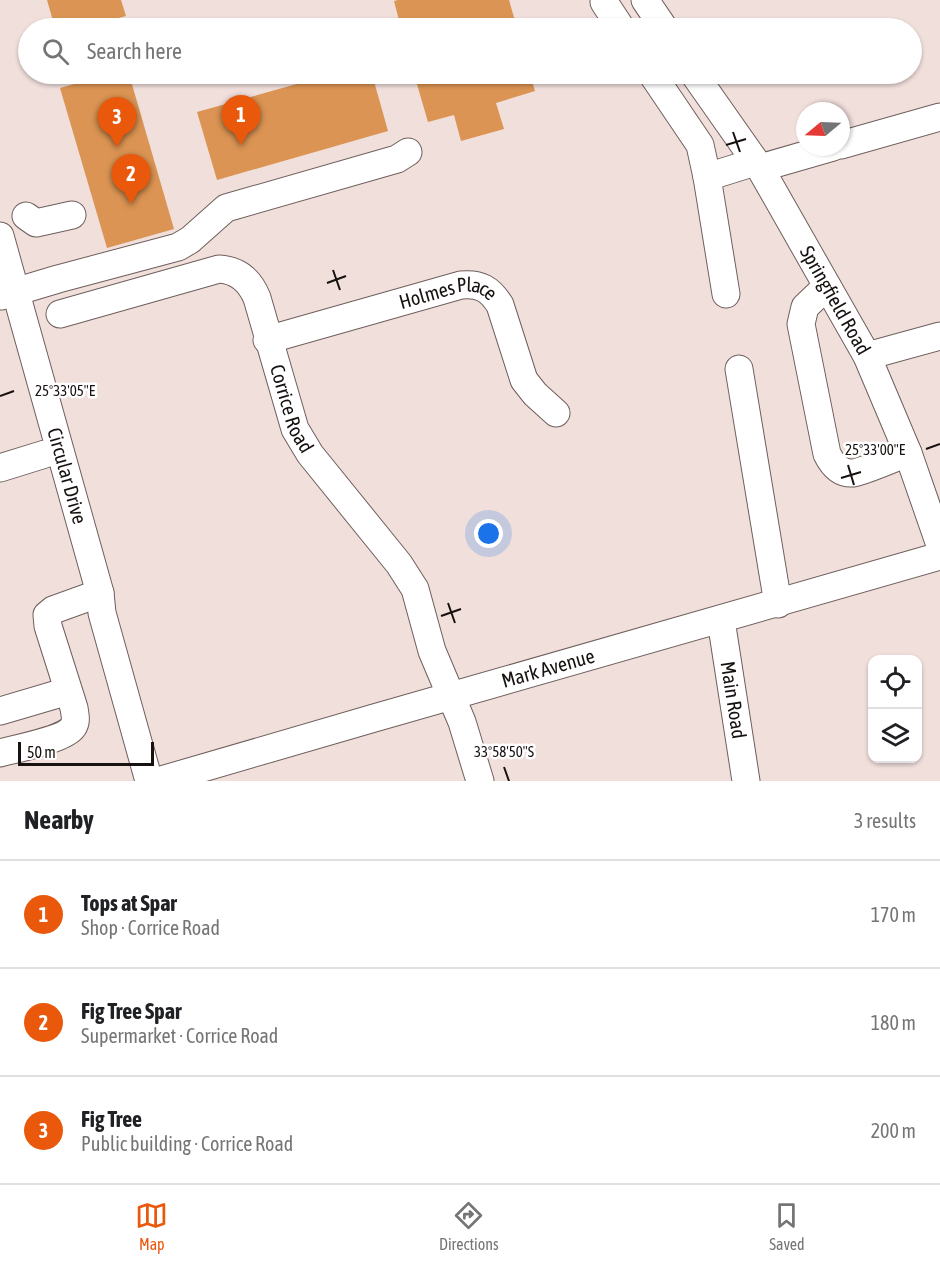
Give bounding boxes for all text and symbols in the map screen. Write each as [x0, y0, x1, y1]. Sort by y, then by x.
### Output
search box [18, 18, 922, 84]
icon: search [39, 35, 72, 68]
text: Search here [87, 38, 182, 64]
pin: 1 [222, 96, 260, 145]
pin: 3 [98, 98, 136, 147]
north arrow [796, 102, 850, 156]
pin: 2 [112, 154, 150, 204]
street label: Springfield Road [796, 242, 876, 358]
street label: Holmes Place [396, 273, 502, 313]
street label: Corrice Road [266, 362, 319, 457]
text: 25°33'05"E [35, 382, 96, 399]
street label: Circular Drive [43, 425, 92, 526]
text: 25°33'00"E [845, 441, 906, 458]
your location [474, 519, 503, 548]
street label: Mark Avenue [499, 644, 597, 692]
map controls [868, 655, 922, 763]
button: locate [868, 655, 922, 709]
street label: Main Road [717, 660, 751, 740]
button: layers [868, 709, 922, 763]
scale bar [18, 739, 154, 766]
text: 50 m [27, 743, 56, 761]
text: 33°58'50"S [474, 743, 534, 760]
text: Nearby [24, 805, 94, 835]
text: 3 results [854, 809, 916, 832]
text: Tops at Spar [81, 890, 177, 916]
text: 1 [39, 903, 48, 926]
text: 170 m [871, 903, 916, 926]
text: Shop · Corrice Road [81, 916, 220, 939]
text: Fig Tree Spar [81, 998, 182, 1024]
text: 2 [39, 1011, 48, 1034]
text: 180 m [871, 1011, 916, 1034]
text: Supermarket · Corrice Road [81, 1024, 278, 1047]
text: Fig Tree [81, 1106, 142, 1132]
text: 3 [39, 1119, 48, 1142]
text: 200 m [871, 1119, 916, 1142]
text: Public building · Corrice Road [81, 1132, 293, 1155]
tab: Map [135, 1199, 168, 1253]
tab: Directions [439, 1199, 499, 1253]
tab: Saved [769, 1199, 805, 1253]

